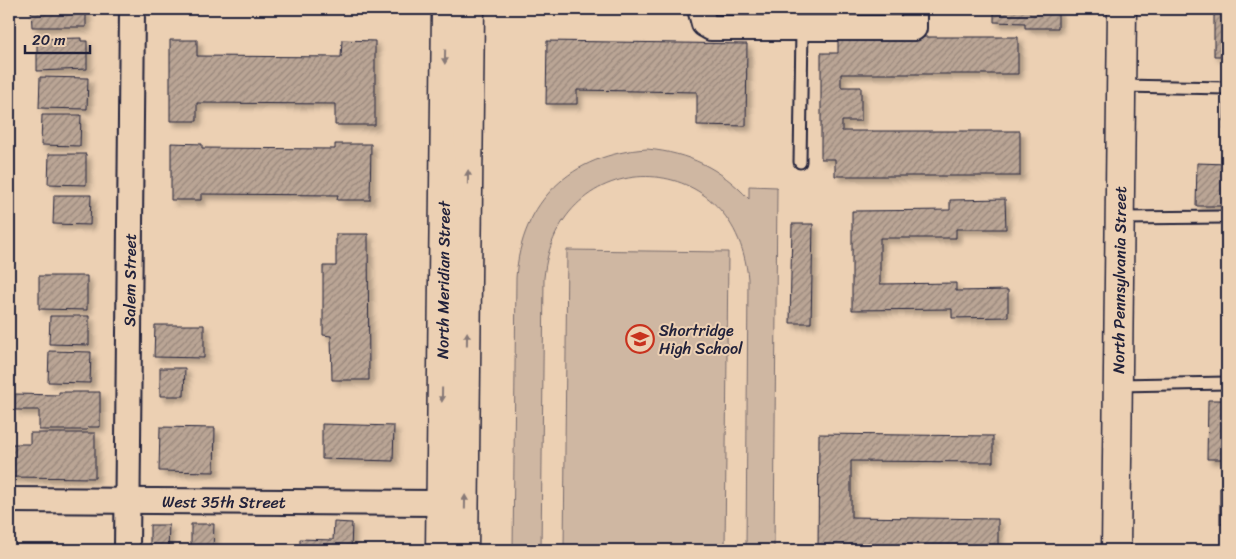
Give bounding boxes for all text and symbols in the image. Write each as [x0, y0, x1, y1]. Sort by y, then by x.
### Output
scale bar [25, 22, 90, 54]
text: 20 m [32, 27, 66, 53]
one-way arrow [441, 50, 449, 66]
one-way arrow [465, 168, 473, 184]
street label: North Pennsylvania Street [1104, 186, 1135, 374]
street label: North Meridian Street [428, 200, 459, 359]
street label: Salem Street [115, 233, 145, 327]
place label: Shortridge High School [659, 316, 743, 363]
school or university icon: Shortridge High School [625, 324, 655, 354]
one-way arrow [463, 331, 471, 347]
one-way arrow [438, 387, 446, 403]
street label: West 35th Street [162, 487, 286, 517]
one-way arrow [461, 493, 469, 509]

